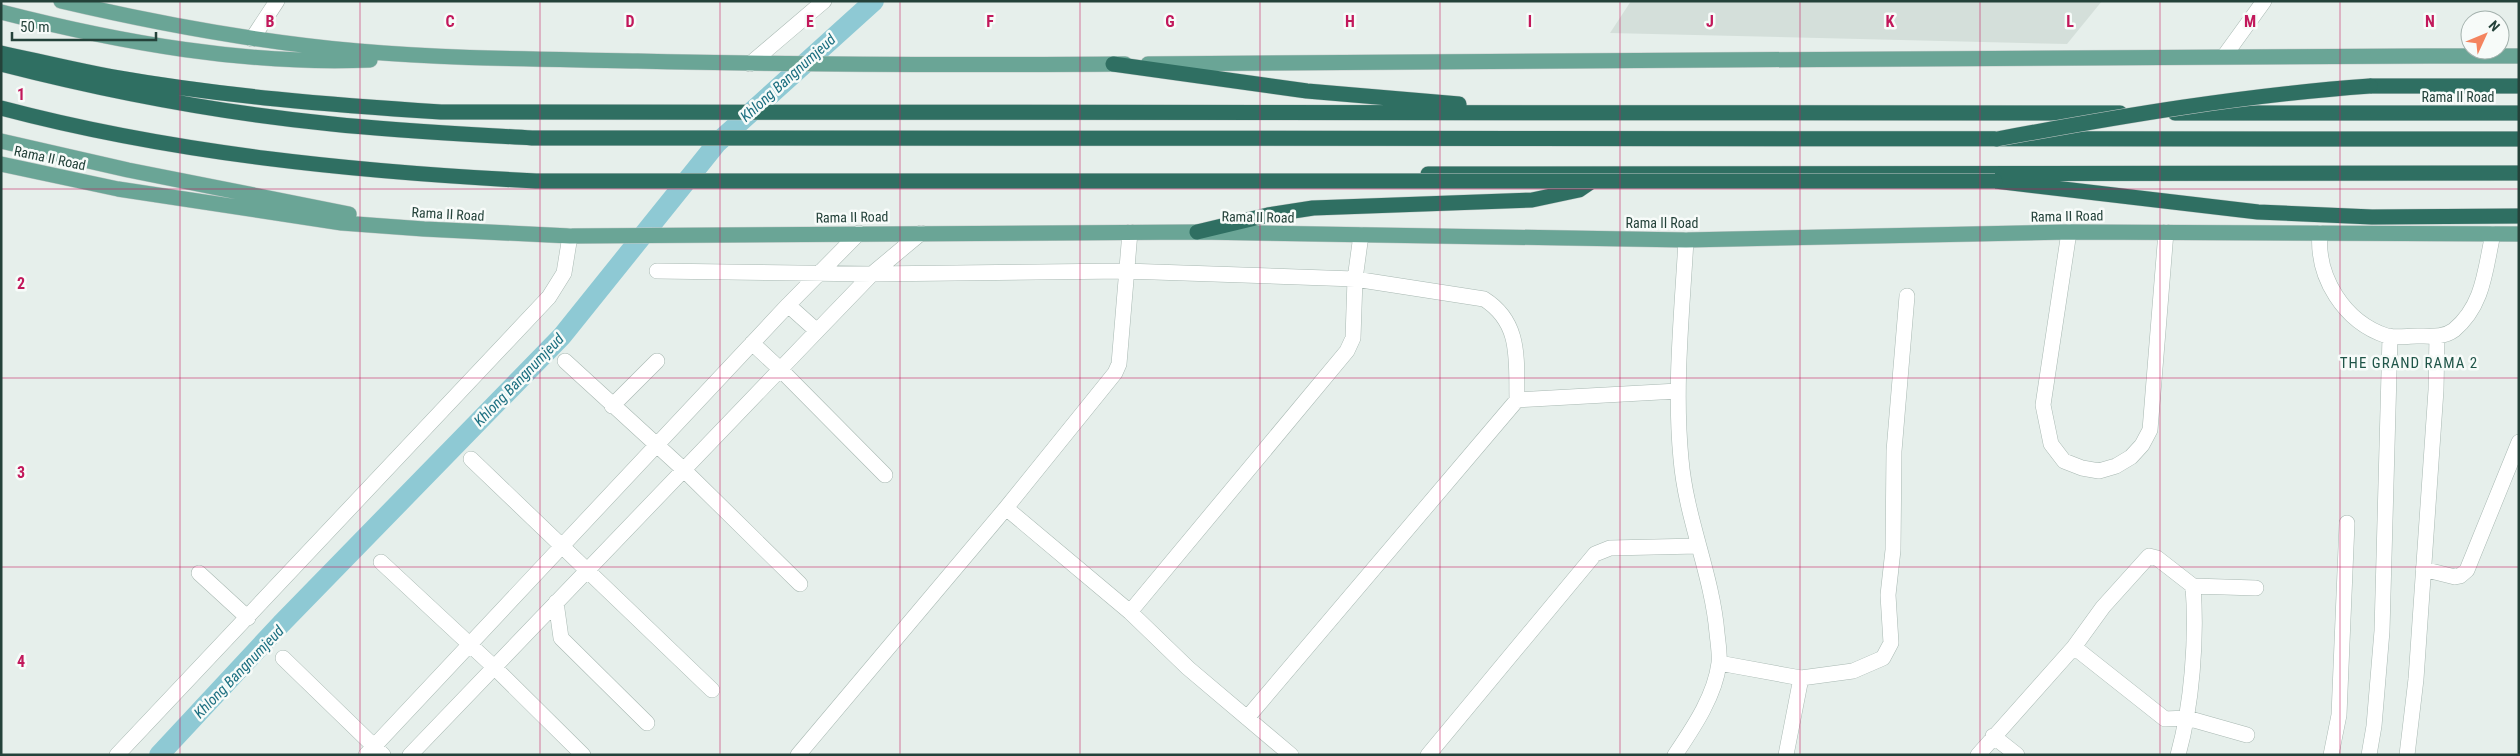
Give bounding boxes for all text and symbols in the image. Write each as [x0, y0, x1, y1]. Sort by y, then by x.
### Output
scale bar [12, 10, 156, 42]
north arrow [2460, 10, 2510, 60]
text: B [266, 12, 275, 31]
text: C [445, 12, 455, 31]
text: D [625, 12, 635, 31]
text: E [806, 12, 814, 31]
text: F [986, 12, 994, 31]
text: G [1165, 12, 1175, 31]
text: H [1345, 12, 1355, 31]
text: I [1528, 12, 1532, 31]
text: J [1706, 12, 1714, 31]
text: K [1886, 12, 1895, 31]
text: L [2066, 12, 2074, 31]
text: M [2244, 12, 2256, 31]
text: N [2425, 12, 2435, 31]
text: N [2486, 17, 2503, 35]
text: 50 m [20, 18, 50, 36]
water label: Khlong Bangnumjeud [737, 30, 840, 125]
text: 1 [17, 85, 25, 104]
street label: Rama II Road [2422, 89, 2494, 105]
street label: Rama II Road [13, 143, 87, 173]
street label: Rama II Road [411, 204, 485, 224]
street label: Rama II Road [2030, 207, 2104, 225]
street label: Rama II Road [815, 208, 889, 226]
street label: Rama II Road [1221, 208, 1295, 226]
street label: Rama II Road [1626, 215, 1698, 231]
text: 2 [17, 274, 25, 293]
water label: Khlong Bangnumjeud [470, 329, 568, 430]
district label: THE GRAND RAMA 2 [2340, 354, 2478, 372]
text: 3 [17, 463, 25, 482]
water label: Khlong Bangnumjeud [190, 621, 288, 722]
text: 4 [17, 652, 25, 671]

